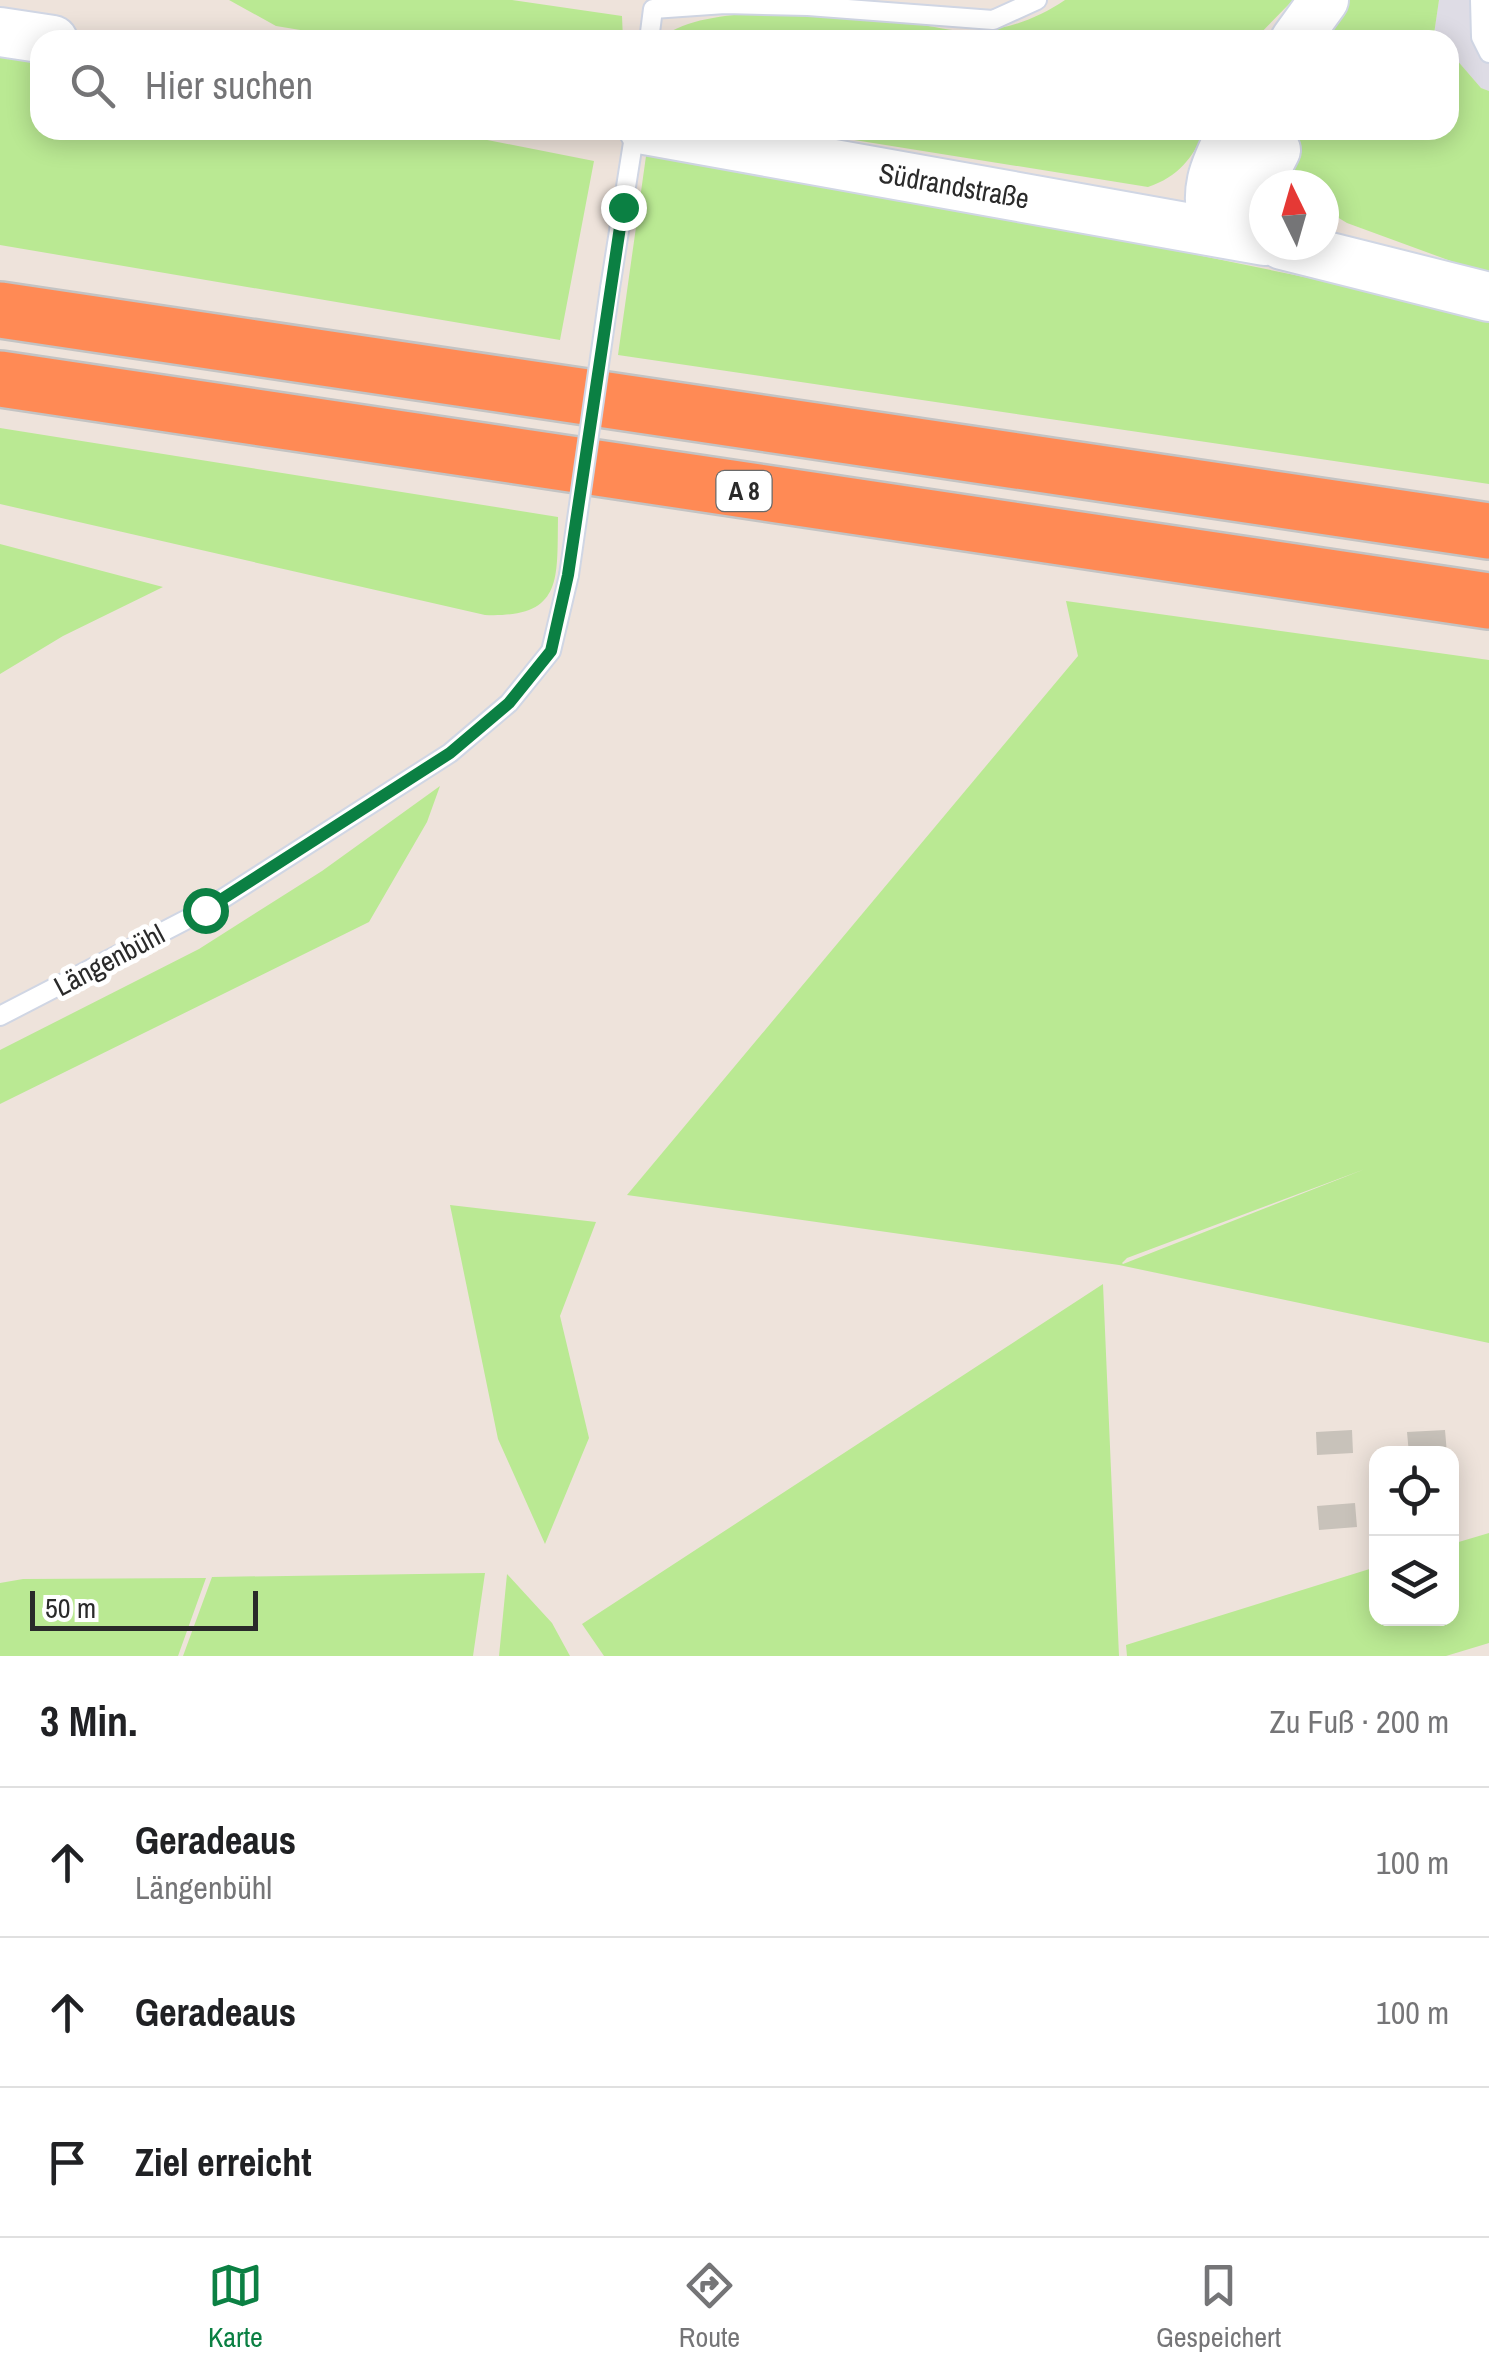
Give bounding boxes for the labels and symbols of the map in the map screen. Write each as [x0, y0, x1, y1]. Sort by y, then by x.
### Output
street label: Südrandstraße [876, 153, 1032, 218]
north arrow [1249, 170, 1339, 260]
route end [601, 185, 647, 231]
road number: A 8 [716, 471, 772, 511]
route start [183, 888, 229, 934]
street label: Längenbühl [47, 915, 171, 1005]
scale bar [30, 1586, 258, 1630]

